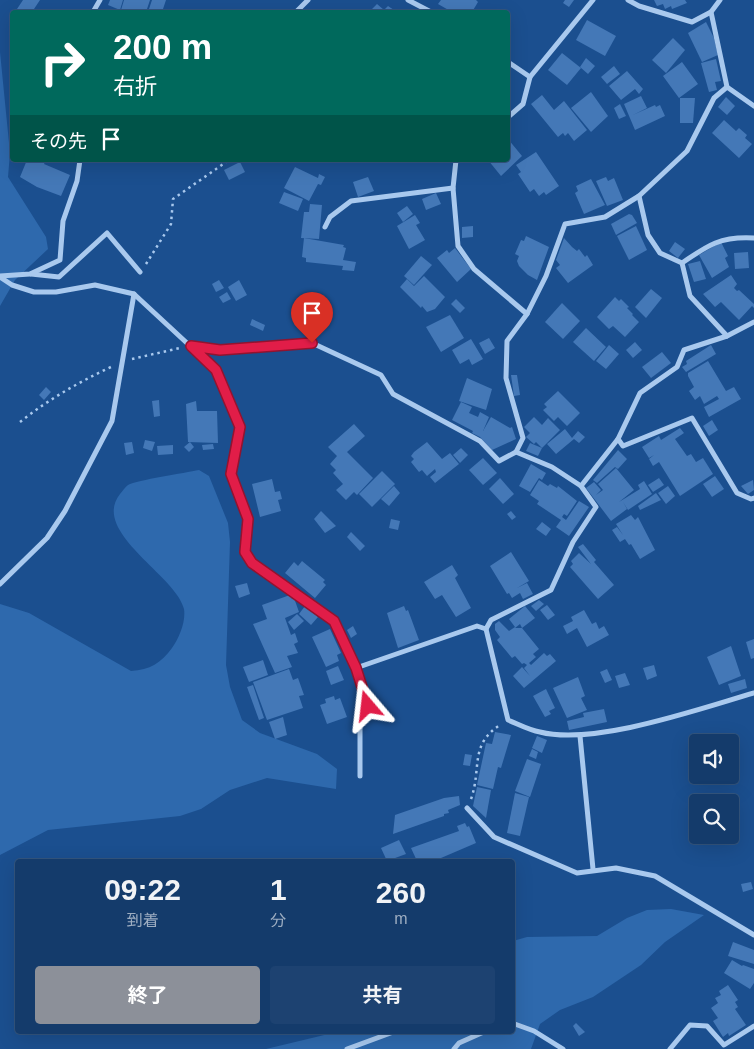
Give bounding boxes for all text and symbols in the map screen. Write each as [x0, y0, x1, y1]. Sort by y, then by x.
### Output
text: 200 m [113, 27, 212, 66]
icon: right [30, 30, 95, 95]
text: 右折 [113, 74, 157, 99]
icon: arrive [97, 125, 125, 153]
text: その先 [30, 131, 87, 152]
pin [291, 292, 333, 343]
icon: arrive [298, 299, 326, 327]
position arrow [341, 679, 393, 731]
map controls [689, 734, 739, 844]
button: sound [689, 734, 739, 784]
button: search [689, 794, 739, 844]
text: 09:22 [104, 873, 181, 906]
text: 1 [270, 873, 287, 906]
text: 260 [376, 876, 426, 909]
text: m [394, 910, 407, 927]
text: 到着 [126, 912, 159, 929]
text: 分 [270, 912, 286, 929]
button: 終了 [35, 966, 260, 1024]
button: 共有 [270, 966, 495, 1024]

